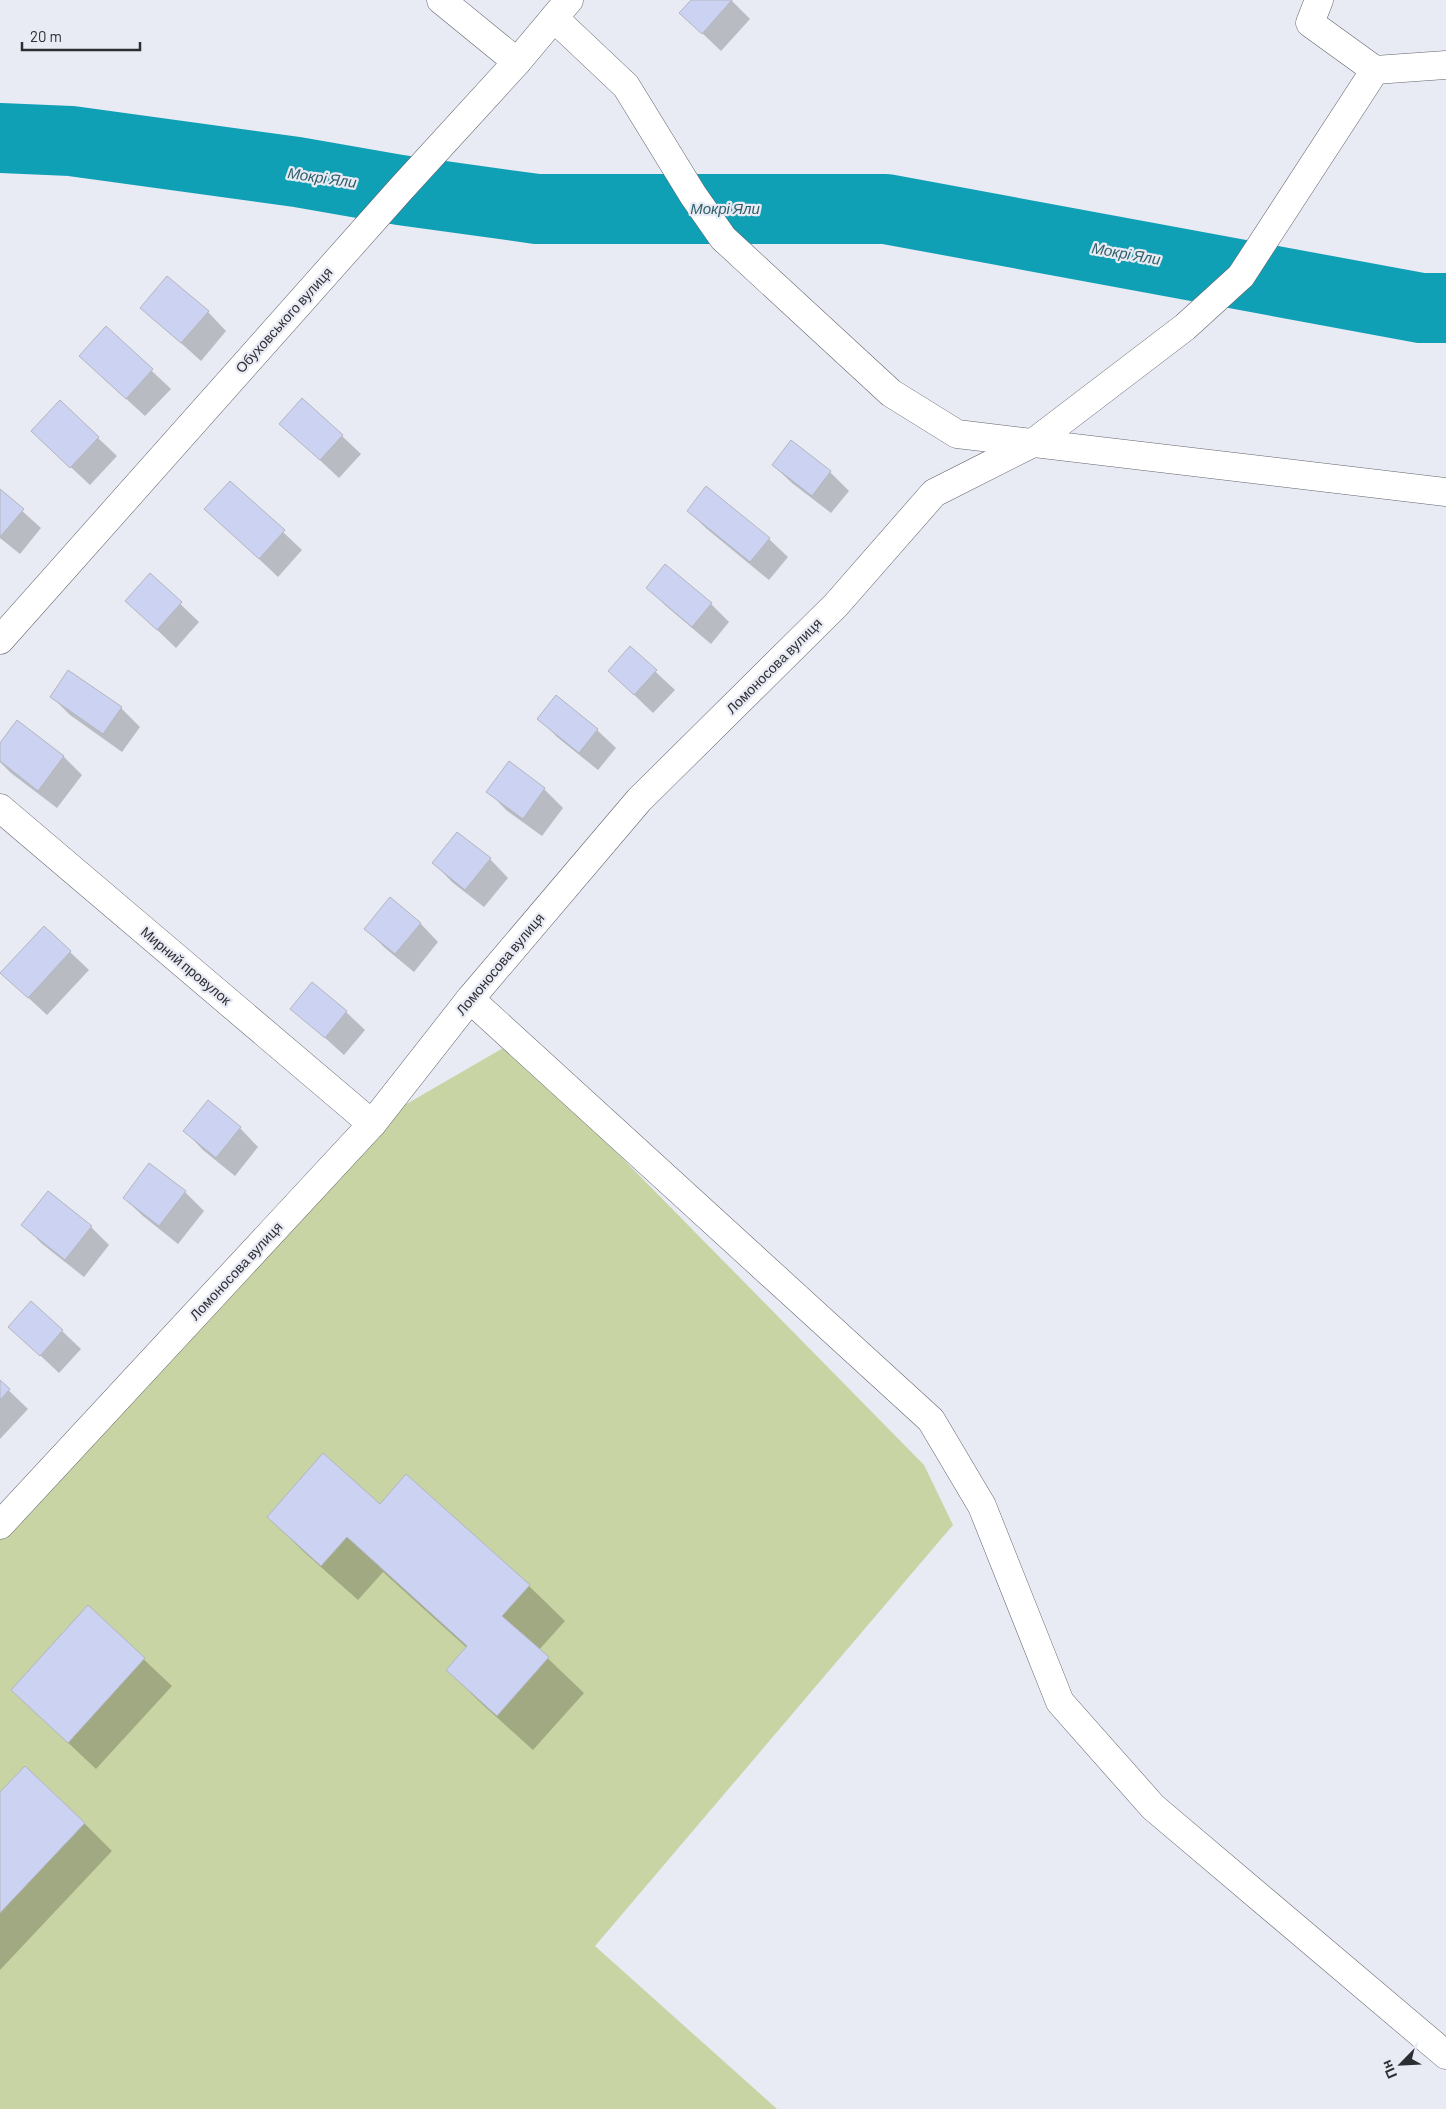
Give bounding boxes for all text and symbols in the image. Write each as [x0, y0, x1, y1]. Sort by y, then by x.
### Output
scale bar [22, 20, 140, 52]
text: 20 m [30, 27, 62, 45]
water label: Мокрі Яли [286, 163, 358, 191]
water label: Мокрі Яли [690, 199, 760, 217]
water label: Мокрі Яли [1090, 238, 1163, 268]
street label: Обуховського вулиця [232, 263, 336, 376]
street label: Ломоносова вулиця [722, 614, 825, 717]
street label: Ломоносова вулиця [452, 909, 547, 1018]
street label: Мирний провулок [138, 923, 236, 1009]
street label: Ломоносова вулиця [186, 1218, 286, 1323]
north arrow [1376, 2039, 1426, 2089]
text: Пн [1377, 2058, 1400, 2081]

